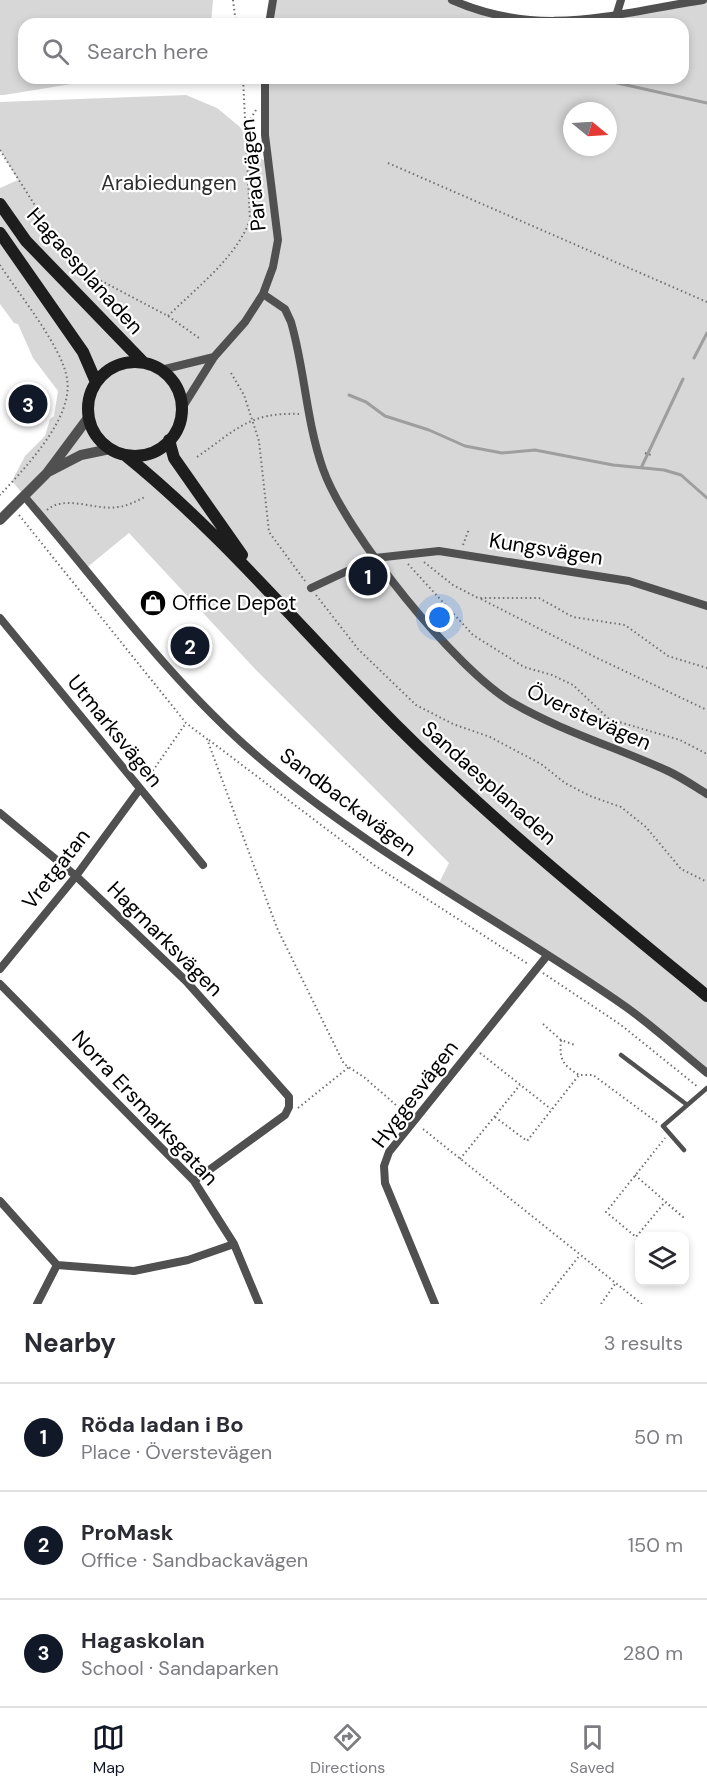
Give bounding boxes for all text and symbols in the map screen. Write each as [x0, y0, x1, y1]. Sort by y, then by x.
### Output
search box [18, 18, 689, 84]
icon: search [39, 35, 72, 68]
text: Search here [87, 37, 208, 66]
north arrow [563, 102, 617, 156]
street label: Paradvägen [233, 117, 273, 233]
park label: Arabiedungen [101, 169, 237, 197]
street label: Hagaesplanaden [21, 202, 149, 340]
pin: 3 [9, 382, 48, 426]
street label: Kungsvägen [487, 526, 605, 572]
pin: 1 [348, 554, 388, 598]
shop icon: Office Depot [138, 588, 168, 618]
place label: Office Depot [172, 589, 297, 617]
your location [425, 603, 454, 632]
pin: 2 [170, 624, 210, 668]
street label: Utmarksvägen [61, 669, 169, 793]
street label: Överstevägen [522, 677, 656, 757]
street label: Sandaesplanaden [415, 715, 563, 851]
street label: Sandbackavägen [274, 741, 422, 863]
street label: Vretgatan [16, 823, 96, 915]
street label: Hagmarksvägen [101, 875, 229, 1003]
street label: Norra Ersmarksgatan [66, 1024, 224, 1192]
street label: Hyggesvägen [365, 1035, 465, 1153]
map controls [635, 1232, 689, 1286]
button: layers [635, 1232, 689, 1286]
text: Nearby [24, 1326, 116, 1360]
text: 3 results [604, 1330, 683, 1356]
text: Röda ladan i Bo [81, 1410, 244, 1439]
text: 1 [40, 1424, 47, 1450]
text: 50 m [634, 1424, 683, 1450]
text: Place · Överstevägen [81, 1439, 272, 1465]
text: ProMask [81, 1518, 174, 1547]
text: 2 [38, 1532, 49, 1558]
text: 150 m [628, 1532, 683, 1558]
text: Office · Sandbackavägen [81, 1547, 308, 1573]
text: Hagaskolan [81, 1626, 205, 1655]
text: 3 [37, 1640, 50, 1666]
text: 280 m [623, 1640, 683, 1666]
text: School · Sandaparken [81, 1655, 279, 1681]
tab: Map [92, 1721, 125, 1778]
tab: Directions [310, 1721, 385, 1778]
tab: Saved [570, 1721, 615, 1778]

